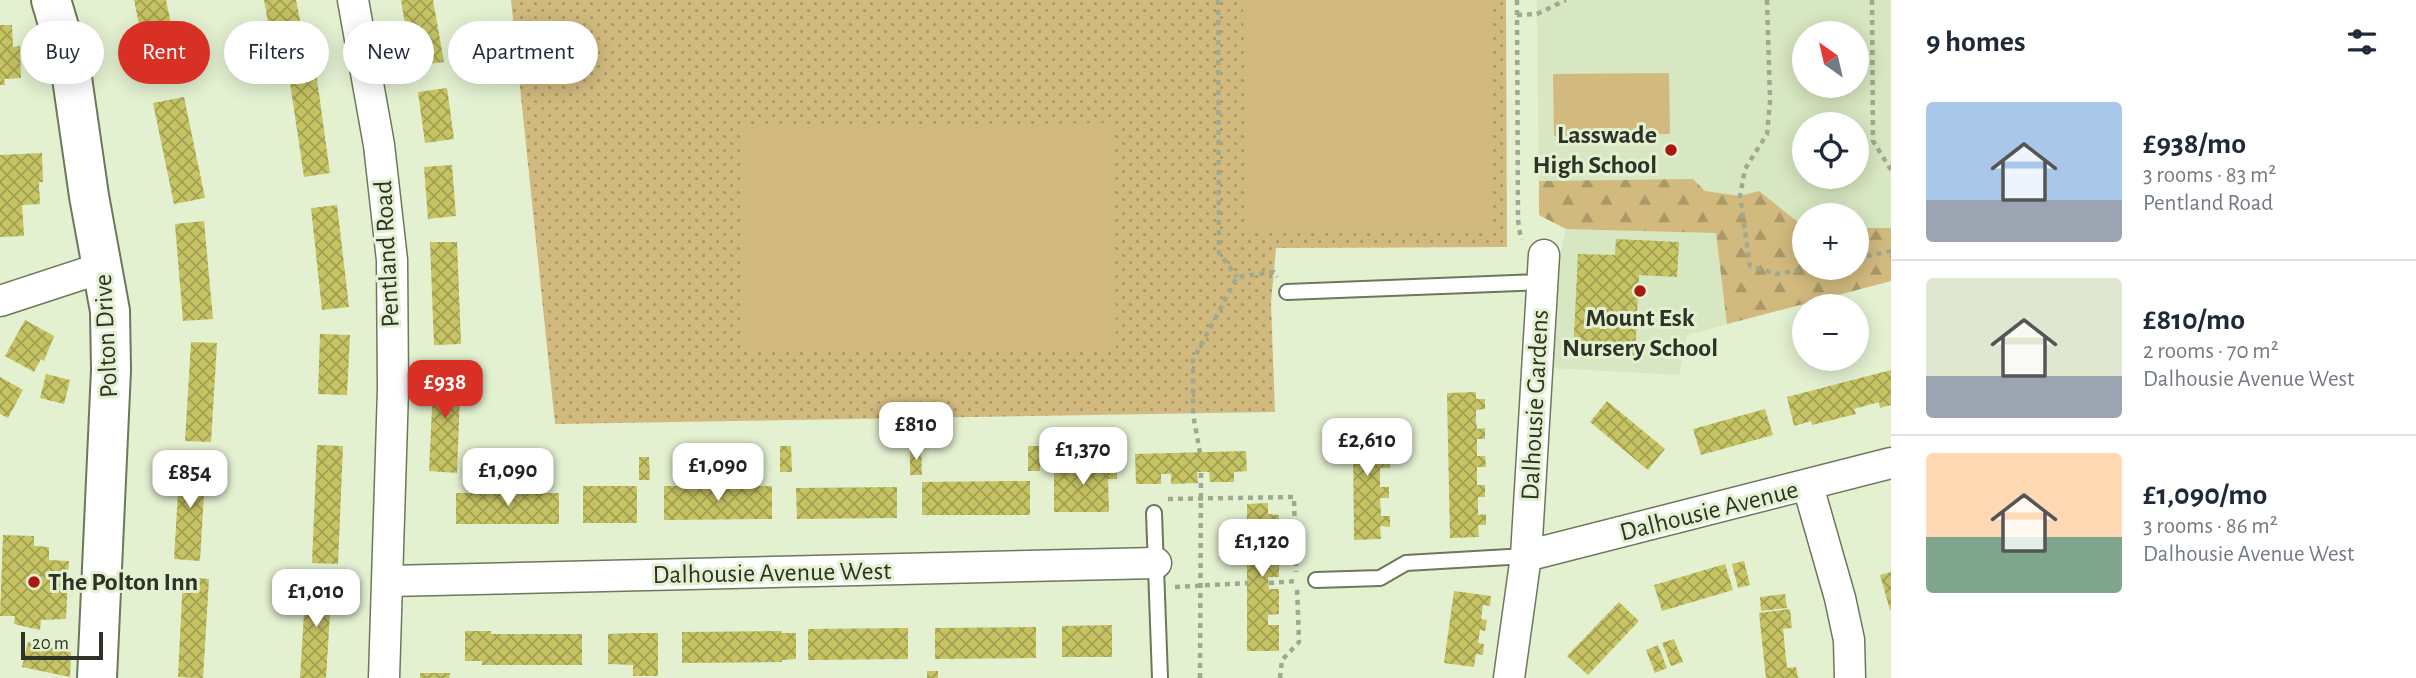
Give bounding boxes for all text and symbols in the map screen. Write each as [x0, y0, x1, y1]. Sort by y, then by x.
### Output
chip: Buy [21, 21, 104, 84]
chip: Rent [118, 21, 210, 84]
chip: Filters [224, 21, 329, 84]
chip: New [343, 21, 434, 84]
chip: Apartment [448, 21, 598, 84]
north arrow [1792, 21, 1869, 98]
map controls [1792, 21, 1869, 371]
icon: filters [2343, 23, 2381, 61]
text: 9 homes [1926, 27, 2026, 57]
button: locate [1792, 112, 1869, 189]
place label: Lasswade High School [1533, 122, 1657, 178]
text: £938/mo [2143, 129, 2246, 159]
icon: home [1982, 130, 2066, 214]
marker: Lasswade High School [1663, 142, 1679, 158]
text: 3 rooms · 83 m² [2143, 164, 2276, 187]
street label: Pentland Road [370, 180, 404, 328]
text: Pentland Road [2143, 192, 2273, 215]
button: + [1792, 203, 1869, 280]
street label: Polton Drive [90, 273, 122, 399]
marker: Mount Esk Nursery School [1632, 283, 1648, 299]
button: − [1792, 294, 1869, 371]
place label: Mount Esk Nursery School [1562, 305, 1718, 361]
text: £810/mo [2143, 305, 2245, 335]
icon: home [1982, 306, 2066, 390]
street label: Dalhousie Gardens [1517, 309, 1553, 501]
text: 2 rooms · 70 m² [2143, 340, 2279, 363]
pin: £938 [404, 360, 486, 420]
text: Dalhousie Avenue West [2143, 368, 2354, 391]
text: £938 [424, 371, 466, 394]
pin: £810 [875, 402, 957, 462]
text: £810 [895, 413, 937, 436]
pin: £2,610 [1310, 419, 1424, 478]
pin: £1,370 [1026, 428, 1140, 487]
text: £2,610 [1338, 429, 1396, 452]
text: £1,370 [1055, 438, 1111, 461]
pin: £1,090 [661, 444, 775, 503]
pin: £1,090 [451, 448, 565, 508]
pin: £854 [149, 450, 231, 510]
text: £1,090 [689, 454, 747, 477]
text: £1,090 [479, 459, 537, 482]
text: £854 [168, 461, 212, 484]
street label: Dalhousie Avenue [1617, 476, 1801, 546]
text: £1,090/mo [2143, 480, 2267, 510]
icon: home [1982, 481, 2066, 565]
text: 3 rooms · 86 m² [2143, 515, 2278, 538]
pin: £1,120 [1205, 520, 1319, 579]
text: £1,120 [1235, 530, 1289, 553]
text: Dalhousie Avenue West [2143, 543, 2354, 566]
street label: Dalhousie Avenue West [652, 558, 892, 588]
place label: The Polton Inn [48, 569, 198, 595]
pin: £1,010 [259, 570, 373, 629]
marker: The Polton Inn [26, 574, 42, 590]
text: £1,010 [288, 580, 344, 603]
scale bar [21, 629, 103, 661]
text: 20 m [32, 634, 69, 653]

